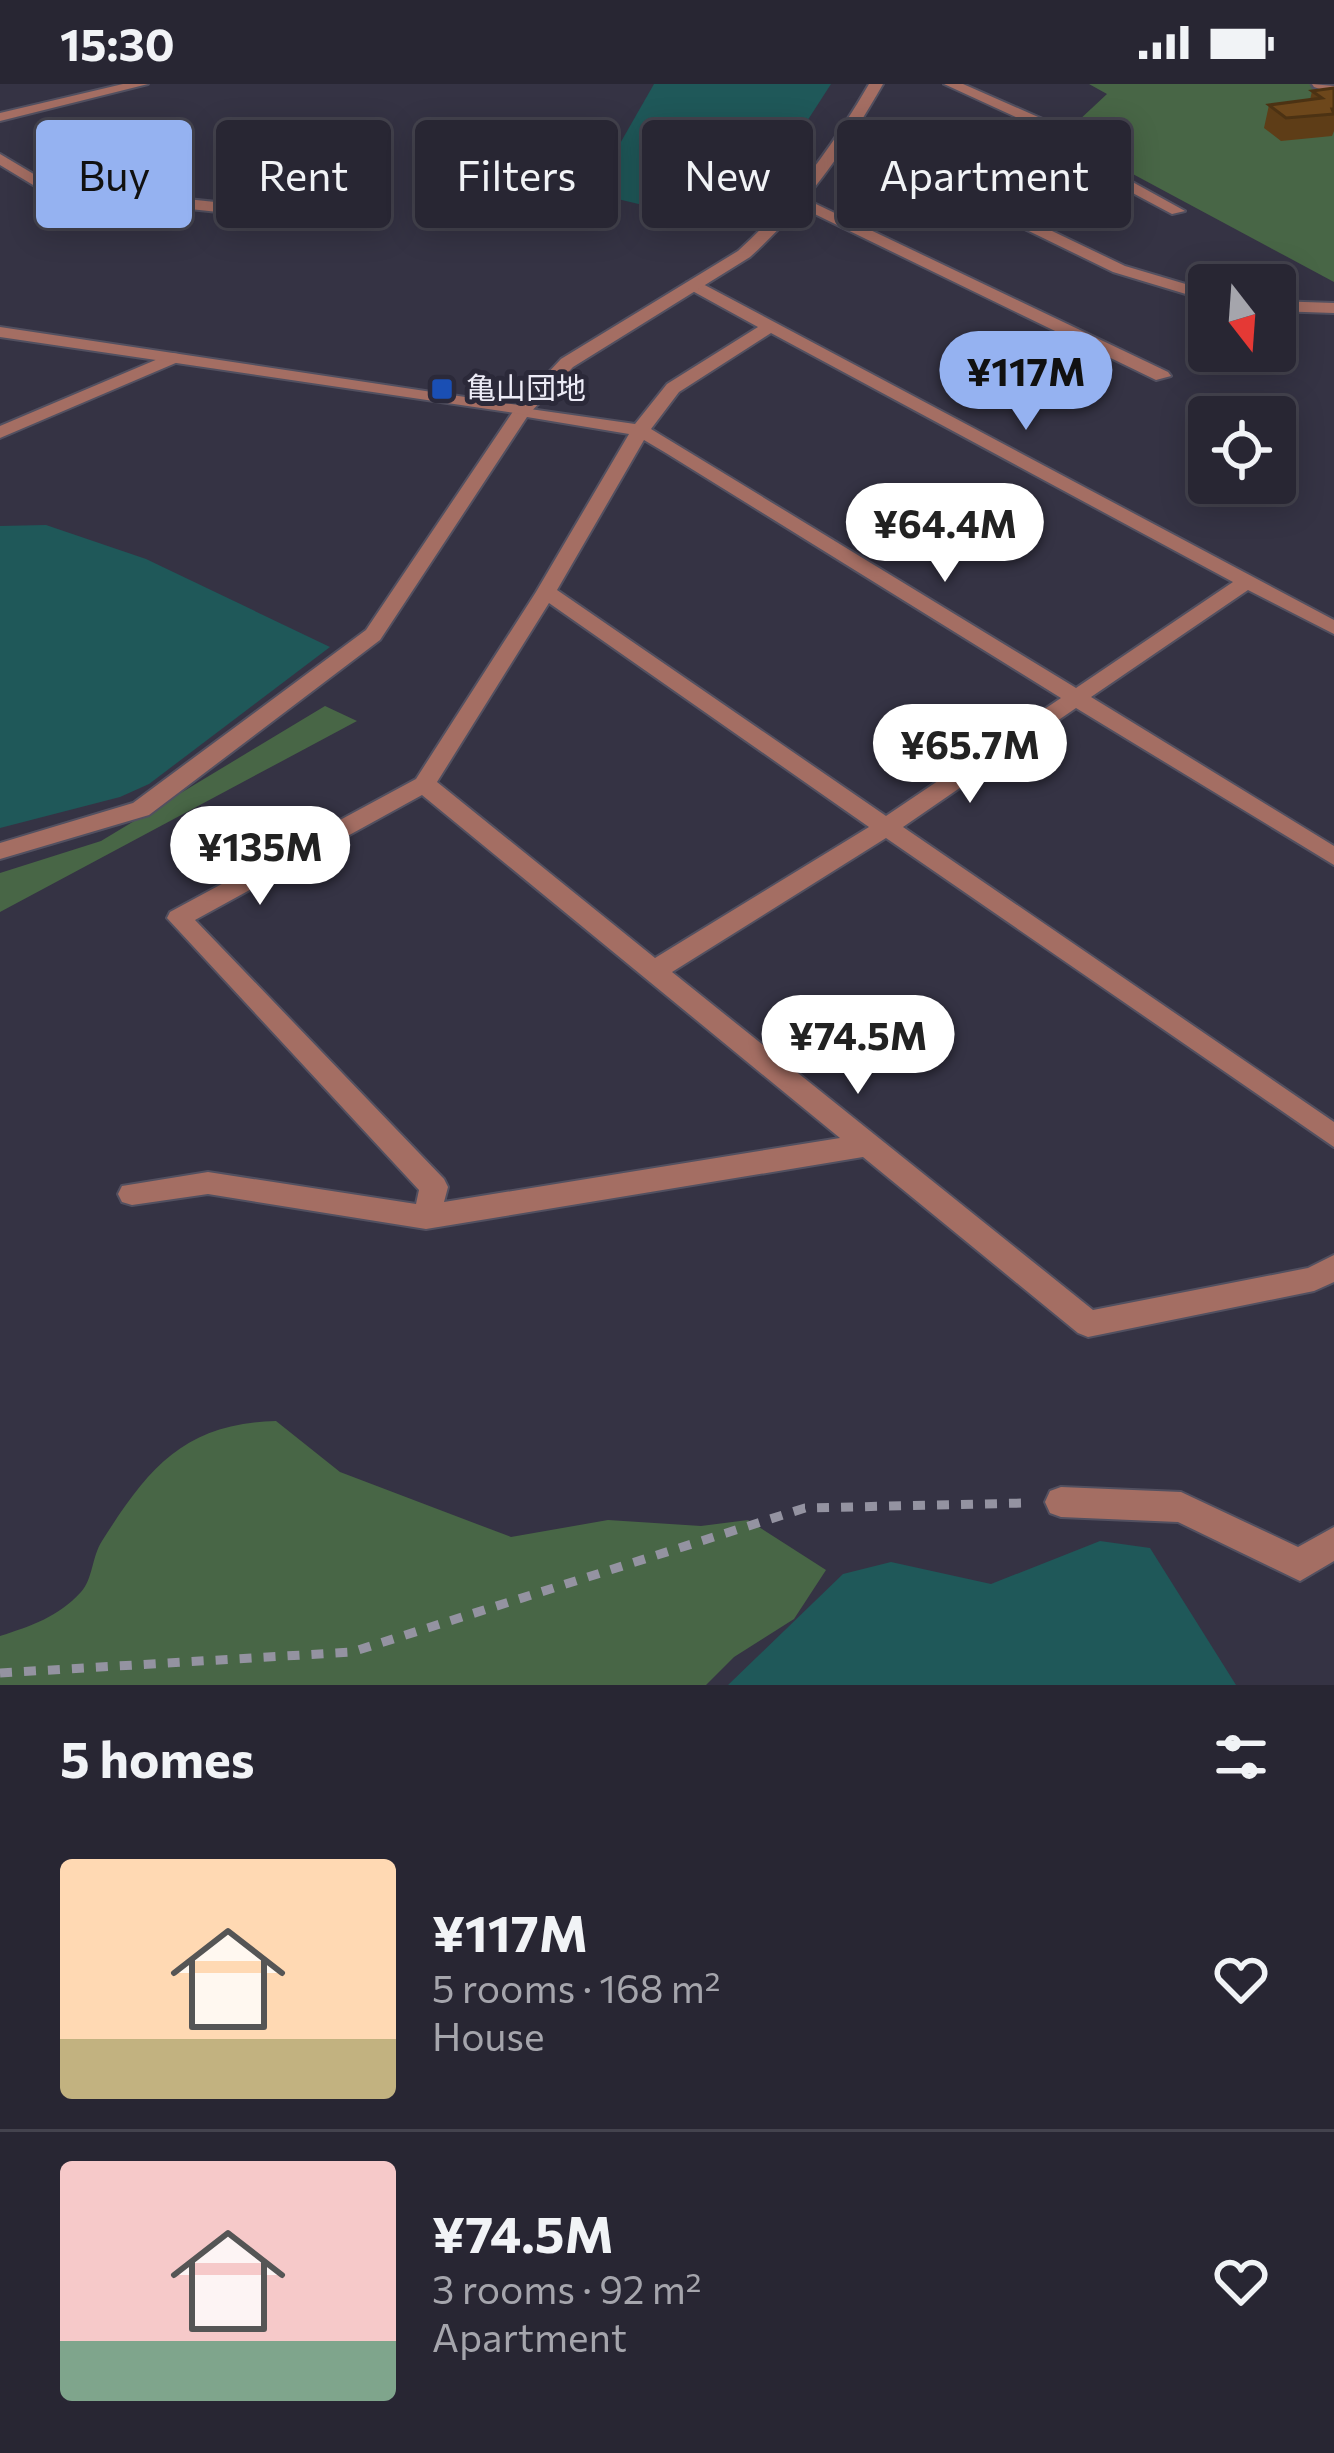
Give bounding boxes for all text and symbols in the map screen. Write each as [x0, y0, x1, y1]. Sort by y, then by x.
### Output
text: 15:30 [60, 15, 175, 70]
chip: Buy [36, 120, 192, 228]
chip: Rent [216, 120, 391, 228]
chip: Filters [415, 120, 618, 228]
chip: New [642, 120, 813, 228]
chip: Apartment [837, 120, 1131, 228]
north arrow [1188, 264, 1296, 372]
map controls [1188, 264, 1296, 504]
pin: ¥117M [942, 331, 1110, 433]
text: ¥117M [966, 346, 1086, 394]
place label: 亀山団地 [466, 368, 586, 405]
marker: 亀山団地 [429, 376, 455, 402]
button: locate [1188, 396, 1296, 504]
pin: ¥64.4M [847, 483, 1043, 585]
text: ¥64.4M [873, 498, 1017, 546]
pin: ¥65.7M [872, 704, 1068, 806]
text: ¥65.7M [900, 719, 1040, 767]
pin: ¥135M [176, 806, 344, 908]
text: ¥135M [197, 821, 323, 869]
pin: ¥74.5M [760, 995, 956, 1097]
text: ¥74.5M [789, 1010, 927, 1058]
icon: filters [1208, 1724, 1274, 1790]
text: 5 homes [60, 1726, 255, 1789]
text: ¥117M [432, 1900, 588, 1963]
icon: home [156, 1907, 300, 2051]
icon: heart [1208, 1946, 1274, 2012]
text: 5 rooms · 168 m² [432, 1963, 721, 2011]
text: House [432, 2011, 545, 2059]
text: ¥74.5M [432, 2201, 614, 2264]
icon: home [156, 2209, 300, 2353]
icon: heart [1208, 2248, 1274, 2314]
text: 3 rooms · 92 m² [432, 2264, 702, 2312]
text: Apartment [432, 2312, 627, 2360]

